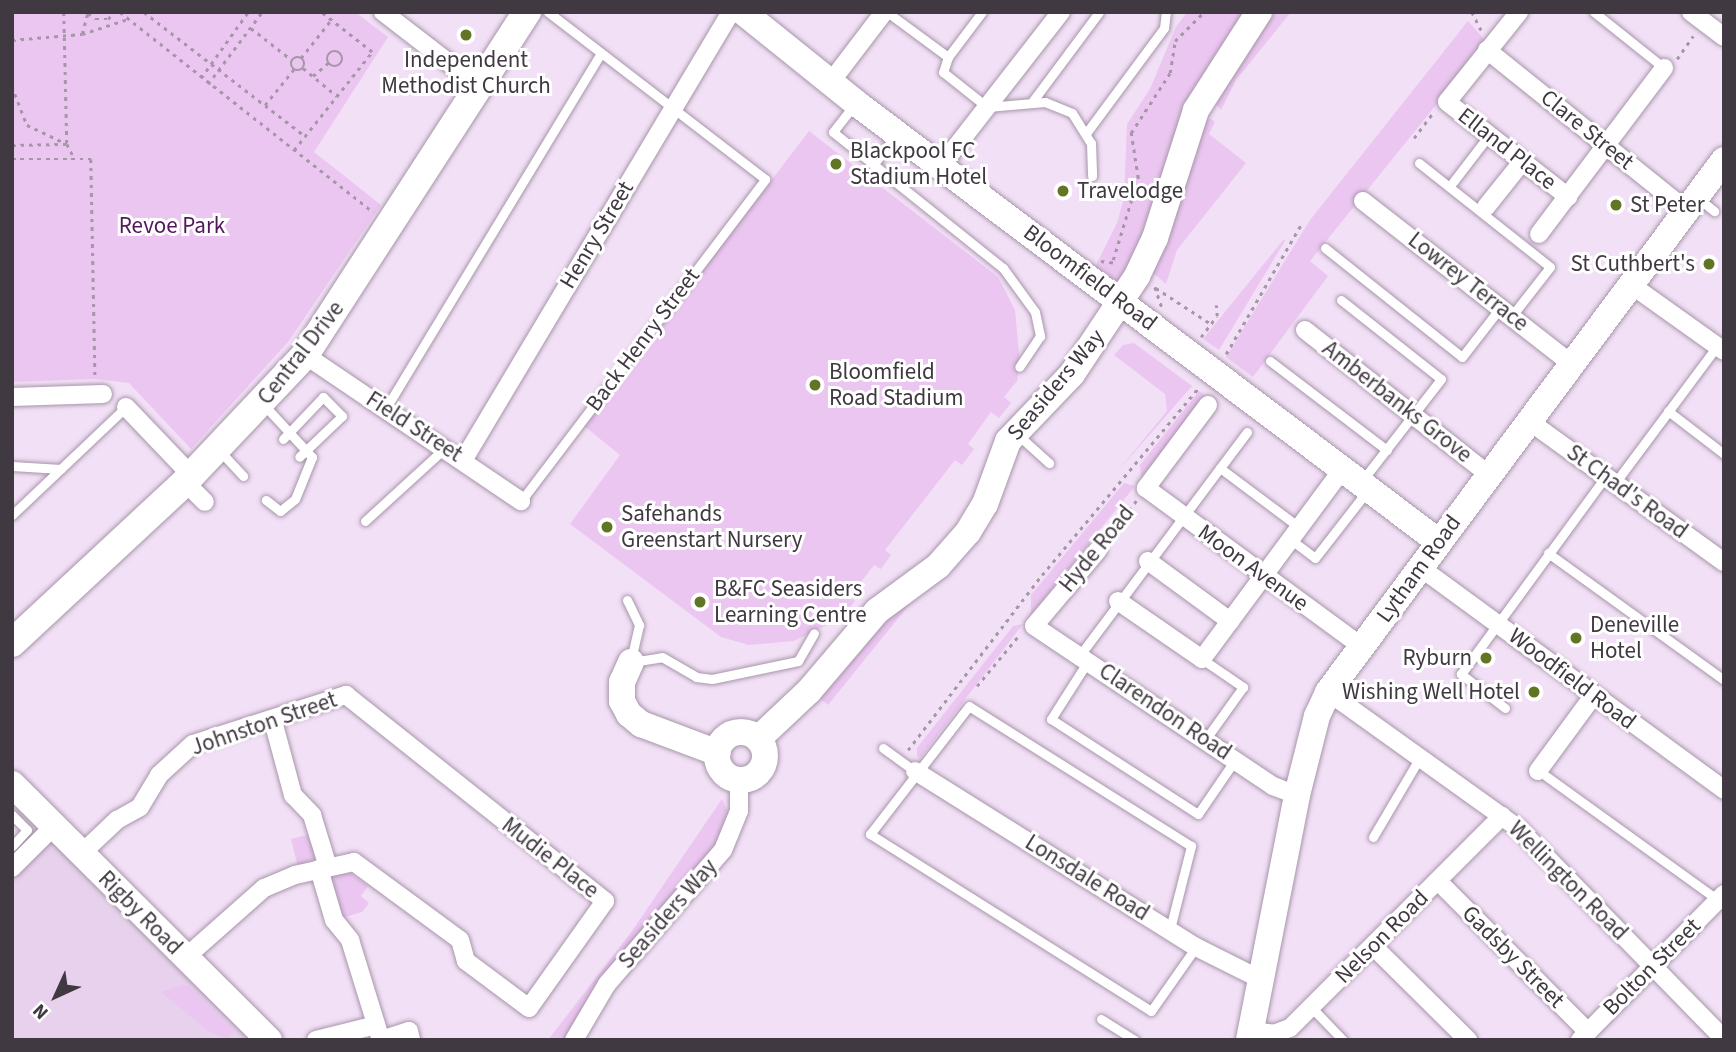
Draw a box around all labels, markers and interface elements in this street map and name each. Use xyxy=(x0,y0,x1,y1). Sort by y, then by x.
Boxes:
marker: Independent Methodist Church xyxy=(458,27,474,43)
place label: Independent Methodist Church xyxy=(381,46,551,100)
street label: Clare Street xyxy=(1535,84,1639,176)
street label: Elland Place xyxy=(1452,102,1562,196)
place label: Blackpool FC Stadium Hotel xyxy=(850,137,987,191)
marker: Blackpool FC Stadium Hotel xyxy=(828,156,844,172)
street label: Henry Street xyxy=(554,176,640,294)
place label: Travelodge xyxy=(1077,177,1183,205)
marker: Travelodge xyxy=(1055,183,1071,199)
place label: St Peter xyxy=(1630,191,1705,219)
marker: St Peter xyxy=(1608,197,1624,213)
park label: Revoe Park xyxy=(119,212,225,240)
street label: Bloomfield Road xyxy=(1018,219,1162,337)
street label: Lowrey Terrace xyxy=(1402,226,1534,338)
place label: St Cuthbert's xyxy=(1570,250,1695,278)
marker: St Cuthbert's xyxy=(1701,256,1717,272)
street label: Back Henry Street xyxy=(580,263,706,417)
street label: Central Drive xyxy=(252,296,350,410)
street label: Seasiders Way xyxy=(1002,324,1110,446)
street label: Amberbanks Grove xyxy=(1317,335,1477,469)
place label: Bloomfield Road Stadium xyxy=(829,358,964,412)
marker: Bloomfield Road Stadium xyxy=(807,377,823,393)
street label: Field Street xyxy=(361,386,467,468)
street label: St Chad's Road xyxy=(1561,439,1693,545)
place label: Safehands Greenstart Nursery xyxy=(621,500,802,554)
street label: Hyde Road xyxy=(1054,500,1140,598)
street label: Lytham Road xyxy=(1371,510,1467,628)
marker: Safehands Greenstart Nursery xyxy=(599,519,615,535)
street label: Moon Avenue xyxy=(1192,519,1314,617)
place label: B&FC Seasiders Learning Centre xyxy=(714,575,867,629)
marker: B&FC Seasiders Learning Centre xyxy=(692,594,708,610)
place label: Deneville Hotel xyxy=(1590,611,1679,665)
street label: Woodfield Road xyxy=(1503,622,1641,736)
marker: Deneville Hotel xyxy=(1568,630,1584,646)
place label: Ryburn xyxy=(1402,644,1472,672)
marker: Ryburn xyxy=(1478,650,1494,666)
street label: Clarendon Road xyxy=(1093,657,1237,767)
place label: Wishing Well Hotel xyxy=(1342,678,1520,706)
marker: Wishing Well Hotel xyxy=(1526,684,1542,700)
street label: Johnston Street xyxy=(187,686,341,762)
street label: Mudie Place xyxy=(496,812,604,904)
street label: Wellington Road xyxy=(1503,816,1633,946)
street label: Lonsdale Road xyxy=(1020,829,1154,927)
street label: Seasiders Way xyxy=(613,853,723,975)
street label: Rigby Road xyxy=(92,865,188,961)
street label: Nelson Road xyxy=(1330,885,1434,989)
street label: Gadsby Street xyxy=(1456,900,1570,1014)
street label: Bolton Street xyxy=(1597,912,1707,1022)
north arrow xyxy=(21,961,91,1031)
text: N xyxy=(27,997,55,1025)

